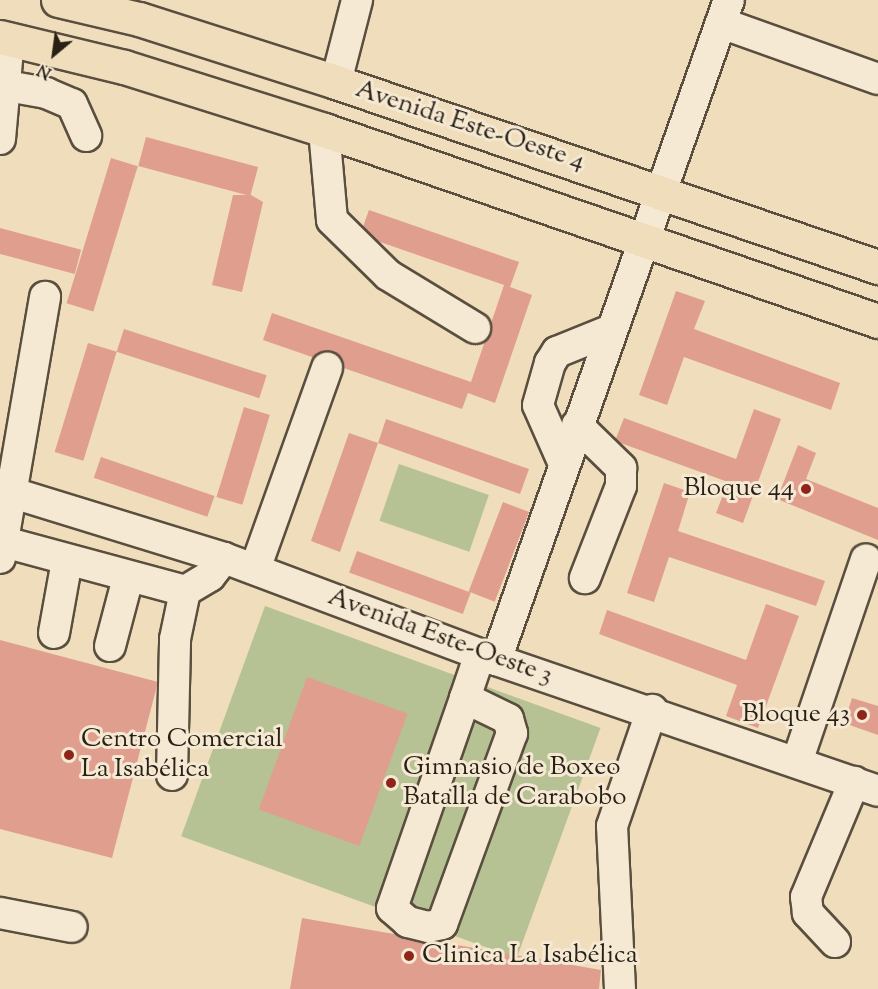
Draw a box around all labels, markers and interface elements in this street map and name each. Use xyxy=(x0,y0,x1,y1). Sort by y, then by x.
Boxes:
north arrow xyxy=(24,24,84,84)
text: N xyxy=(34,57,56,83)
street label: Avenida Este-Oeste 4 xyxy=(351,74,589,178)
place label: Bloque 44 xyxy=(683,473,794,505)
marker: Bloque 44 xyxy=(799,482,813,496)
street label: Avenida Este-Oeste 3 xyxy=(323,582,557,692)
place label: Bloque 43 xyxy=(742,699,850,731)
marker: Bloque 43 xyxy=(855,708,869,722)
place label: Centro Comercial La Isabélica xyxy=(81,724,283,786)
marker: Centro Comercial La Isabélica xyxy=(62,748,76,762)
place label: Gimnasio de Boxeo Batalla de Carabobo xyxy=(403,752,626,814)
marker: Gimnasio de Boxeo Batalla de Carabobo xyxy=(384,776,398,790)
place label: Clinica La Isabélica xyxy=(422,940,638,972)
marker: Clinica La Isabélica xyxy=(400,947,418,965)

